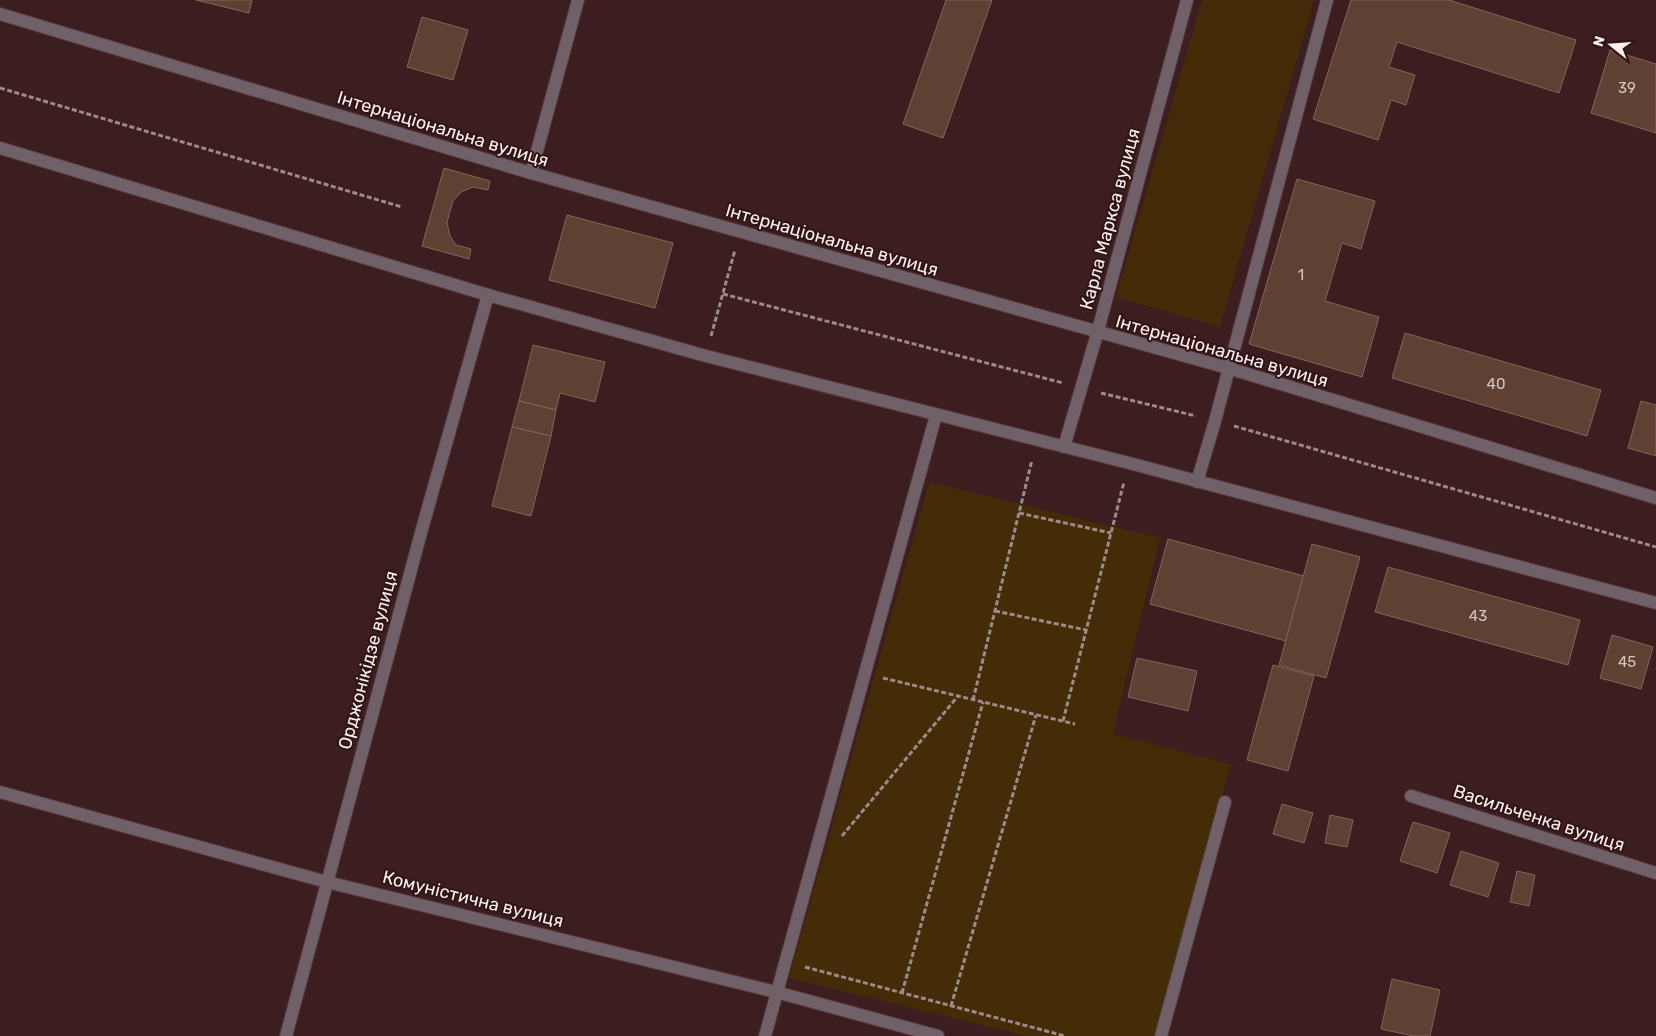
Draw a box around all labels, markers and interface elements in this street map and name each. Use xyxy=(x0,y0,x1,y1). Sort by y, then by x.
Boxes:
north arrow xyxy=(1586,20,1636,70)
text: N xyxy=(1589,34,1609,49)
house number: 39 xyxy=(1618,79,1636,97)
street label: Інтернаціональна вулиця xyxy=(335,86,551,172)
street label: Карла Маркса вулиця xyxy=(1075,126,1145,312)
street label: Інтернаціональна вулиця xyxy=(723,199,941,281)
house number: 1 xyxy=(1298,266,1304,284)
street label: Інтернаціональна вулиця xyxy=(1113,310,1331,392)
house number: 40 xyxy=(1487,375,1505,393)
street label: Орджонікідзе вулиця xyxy=(334,568,402,752)
house number: 43 xyxy=(1469,607,1487,625)
house number: 45 xyxy=(1618,653,1636,671)
street label: Васильченка вулиця xyxy=(1450,780,1628,856)
street label: Комуністична вулиця xyxy=(380,866,566,932)

